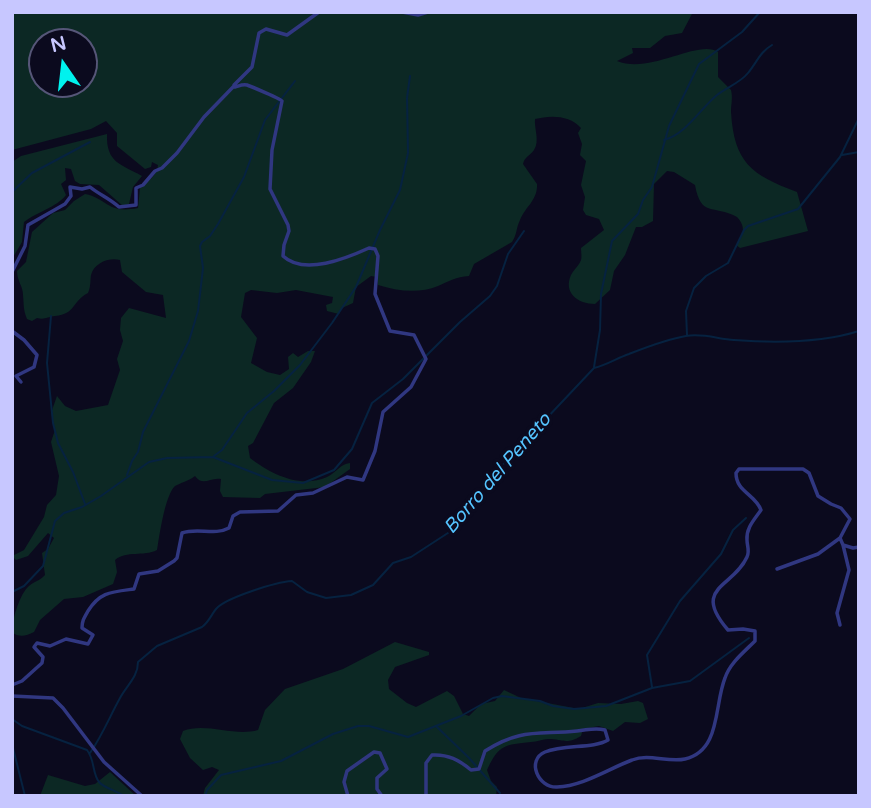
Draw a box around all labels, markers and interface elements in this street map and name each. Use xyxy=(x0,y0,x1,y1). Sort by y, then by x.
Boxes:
north arrow xyxy=(28,28,98,98)
text: N xyxy=(48,32,68,57)
water label: Borro del Peneto xyxy=(440,409,556,539)

